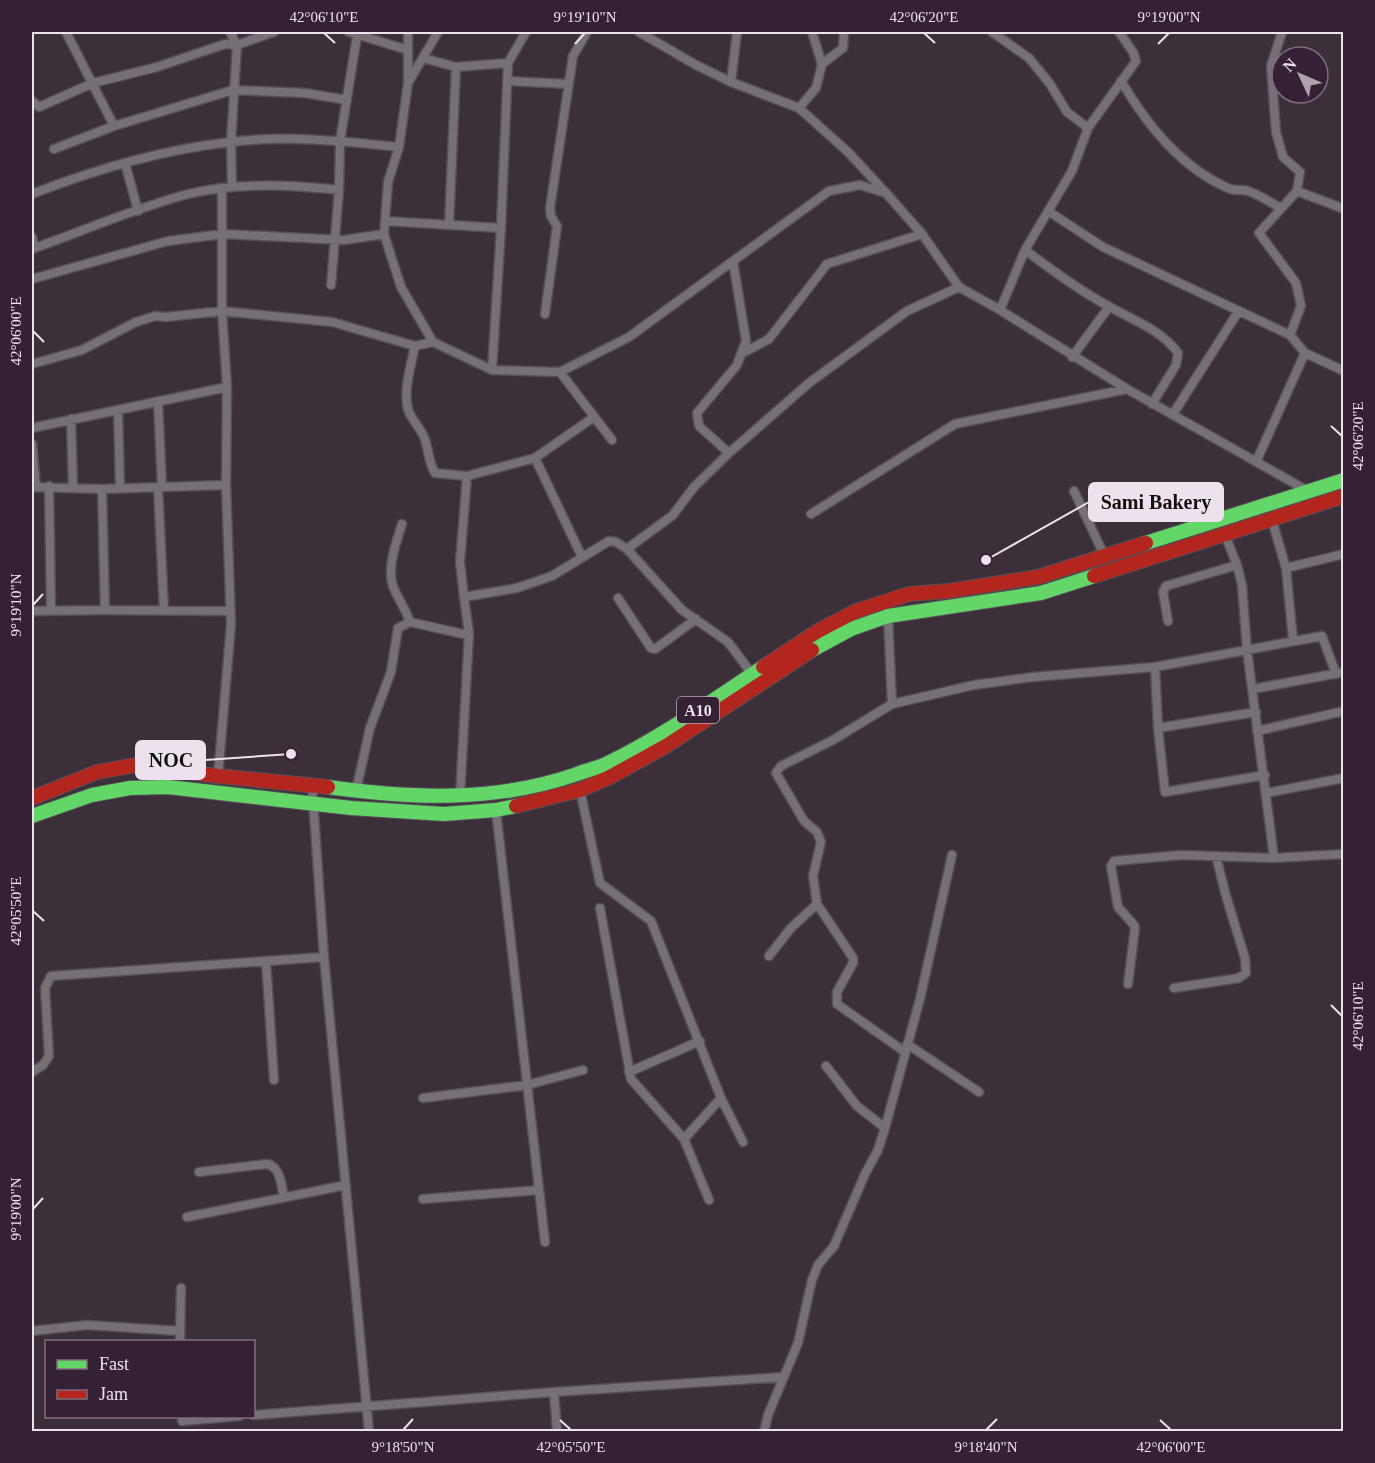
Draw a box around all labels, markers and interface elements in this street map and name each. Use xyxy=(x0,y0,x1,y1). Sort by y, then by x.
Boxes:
text: 42°06'10"E xyxy=(290,9,359,25)
text: 9°19'10"N xyxy=(553,9,617,25)
text: 42°06'20"E xyxy=(890,9,959,25)
text: 9°19'00"N xyxy=(1137,9,1201,25)
north arrow xyxy=(1270,45,1330,105)
text: N xyxy=(1279,55,1300,75)
text: 42°06'00"E xyxy=(8,297,24,366)
text: 42°06'20"E xyxy=(1350,402,1366,471)
callout: Sami Bakery xyxy=(1089,483,1223,521)
text: Sami Bakery xyxy=(1101,491,1211,514)
text: 9°19'10"N xyxy=(8,573,24,637)
road number: A10 xyxy=(677,697,719,723)
callout: NOC xyxy=(136,741,205,779)
text: NOC xyxy=(149,749,193,771)
text: 42°05'50"E xyxy=(8,877,24,946)
text: 42°06'10"E xyxy=(1350,982,1366,1051)
text: 9°19'00"N xyxy=(8,1177,24,1241)
legend xyxy=(45,1340,255,1418)
text: Fast xyxy=(99,1354,129,1374)
text: Jam xyxy=(99,1384,128,1404)
text: 9°18'50"N xyxy=(371,1439,435,1455)
text: 42°05'50"E xyxy=(537,1439,606,1455)
text: 9°18'40"N xyxy=(954,1439,1018,1455)
text: 42°06'00"E xyxy=(1137,1439,1206,1455)

